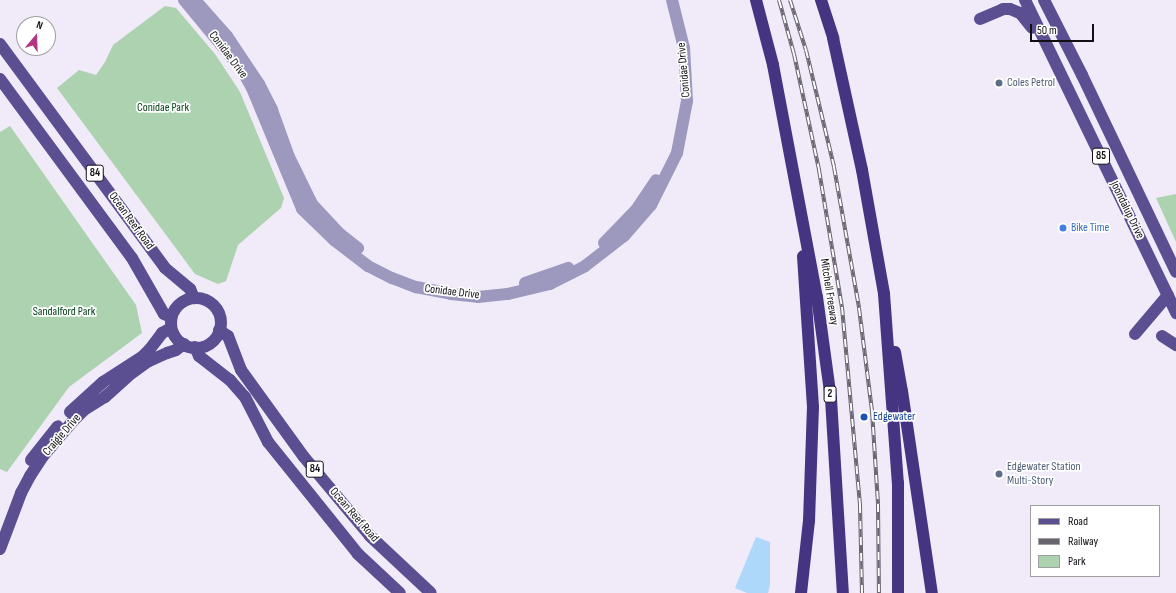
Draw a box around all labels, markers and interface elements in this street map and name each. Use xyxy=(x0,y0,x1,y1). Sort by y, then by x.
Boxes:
north arrow xyxy=(16,16,56,56)
scale bar xyxy=(1032,16,1096,42)
text: N xyxy=(35,18,45,32)
text: 50 m xyxy=(1037,23,1057,38)
street label: Conidae Drive xyxy=(206,29,250,81)
street label: Conidae Drive xyxy=(674,42,694,98)
place label: Coles Petrol xyxy=(1007,76,1055,90)
marker: Coles Petrol xyxy=(994,78,1004,88)
park label: Conidae Park xyxy=(137,101,189,115)
road number: 85 xyxy=(1091,147,1111,165)
road number: 84 xyxy=(85,164,105,182)
street label: Joondalup Drive xyxy=(1107,179,1147,241)
street label: Ocean Reef Road xyxy=(105,189,157,253)
place label: Bike Time xyxy=(1071,221,1109,235)
marker: Bike Time xyxy=(1058,223,1068,233)
street label: Mitchell Freeway xyxy=(817,258,841,326)
street label: Conidae Drive xyxy=(424,281,480,303)
park label: Sandalford Park xyxy=(33,305,95,319)
road number: 2 xyxy=(823,385,837,403)
place label: Edgewater xyxy=(873,410,915,424)
street label: Craigie Drive xyxy=(40,411,84,459)
marker: Edgewater xyxy=(858,411,870,423)
road number: 84 xyxy=(305,460,325,478)
place label: Edgewater Station Multi-Story xyxy=(1007,460,1081,488)
marker: Edgewater Station Multi-Story xyxy=(994,469,1004,479)
street label: Ocean Reef Road xyxy=(326,485,382,545)
legend xyxy=(1030,505,1160,577)
text: Road xyxy=(1068,514,1088,529)
text: Railway xyxy=(1068,534,1098,549)
text: Park xyxy=(1068,554,1086,569)

